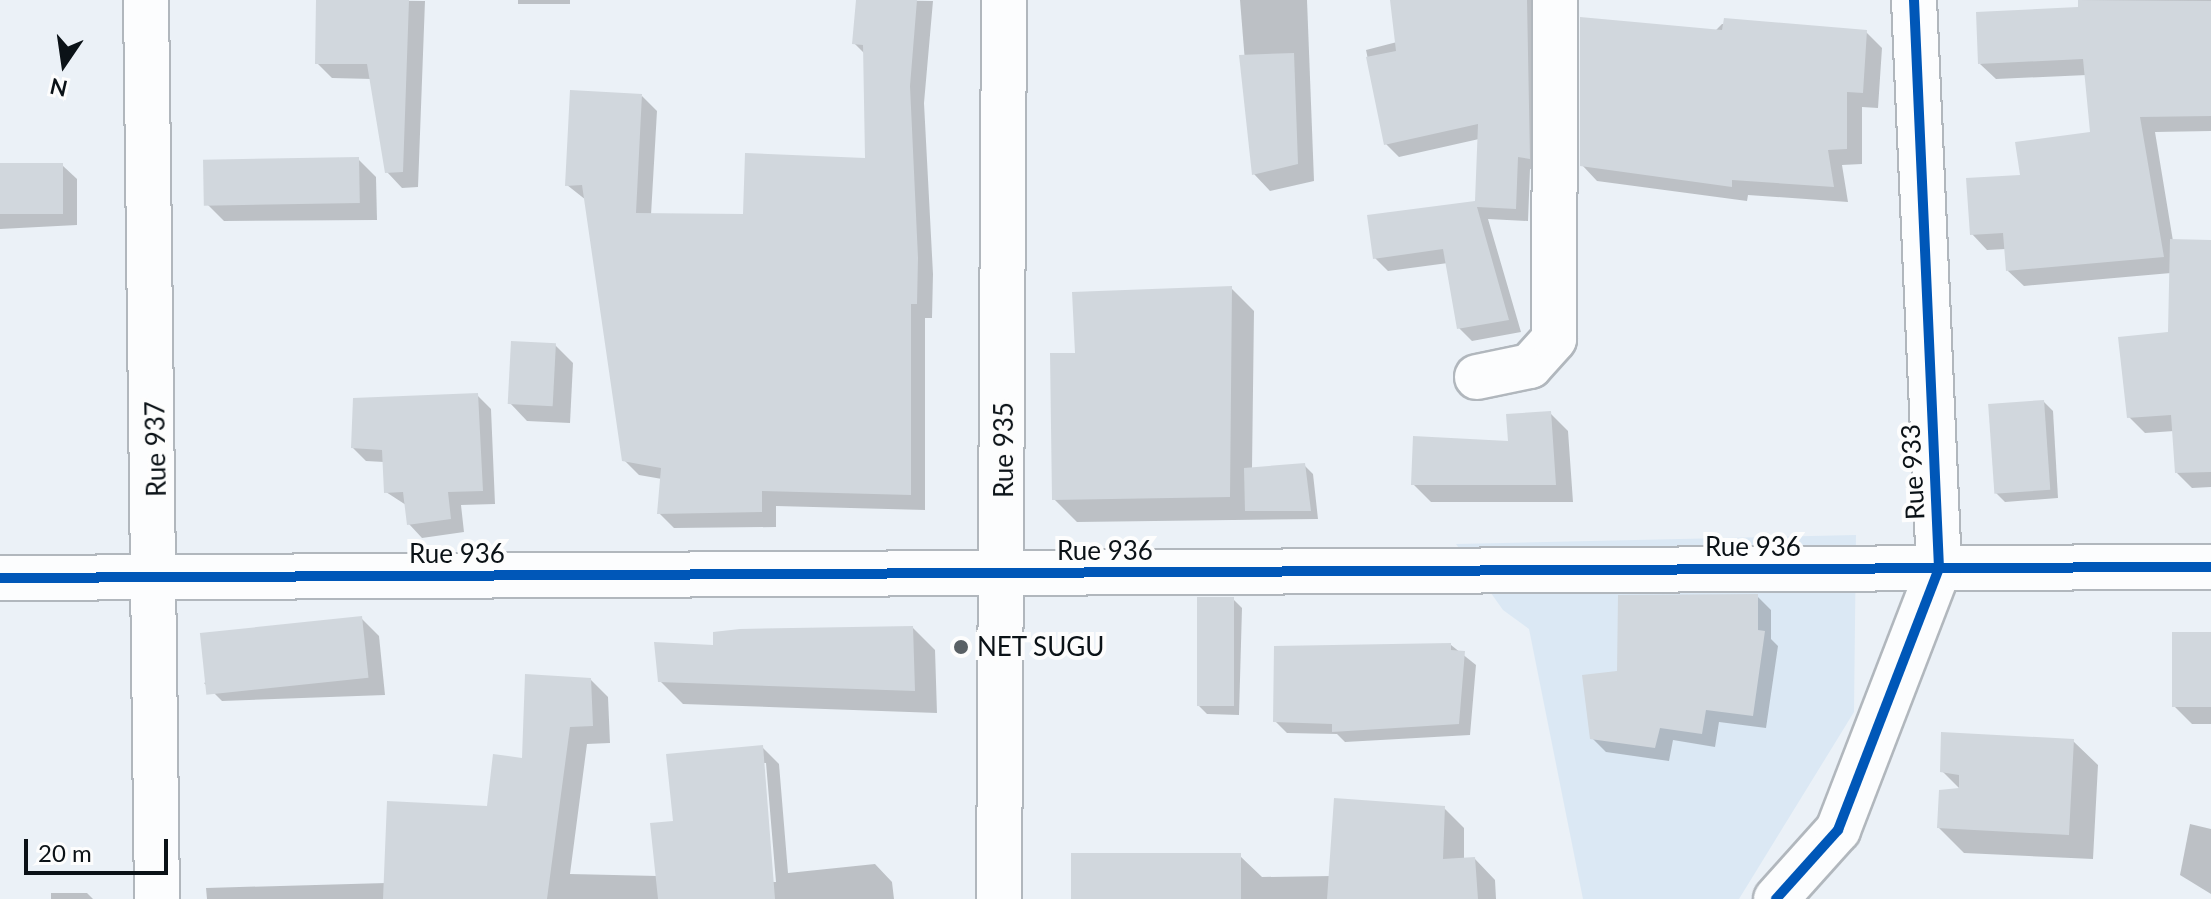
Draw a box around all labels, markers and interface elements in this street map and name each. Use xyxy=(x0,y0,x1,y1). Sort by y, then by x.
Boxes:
north arrow xyxy=(24,24,104,104)
text: N xyxy=(47,73,70,103)
street label: Rue 937 xyxy=(140,401,172,497)
street label: Rue 935 xyxy=(988,402,1020,498)
street label: Rue 933 xyxy=(1895,423,1931,521)
street label: Rue 936 xyxy=(1705,531,1801,563)
street label: Rue 936 xyxy=(1057,535,1153,567)
street label: Rue 936 xyxy=(409,538,505,570)
place label: NET SUGU xyxy=(977,631,1105,663)
marker: NET SUGU xyxy=(952,638,970,656)
scale bar xyxy=(28,823,172,873)
text: 20 m xyxy=(38,838,92,867)

